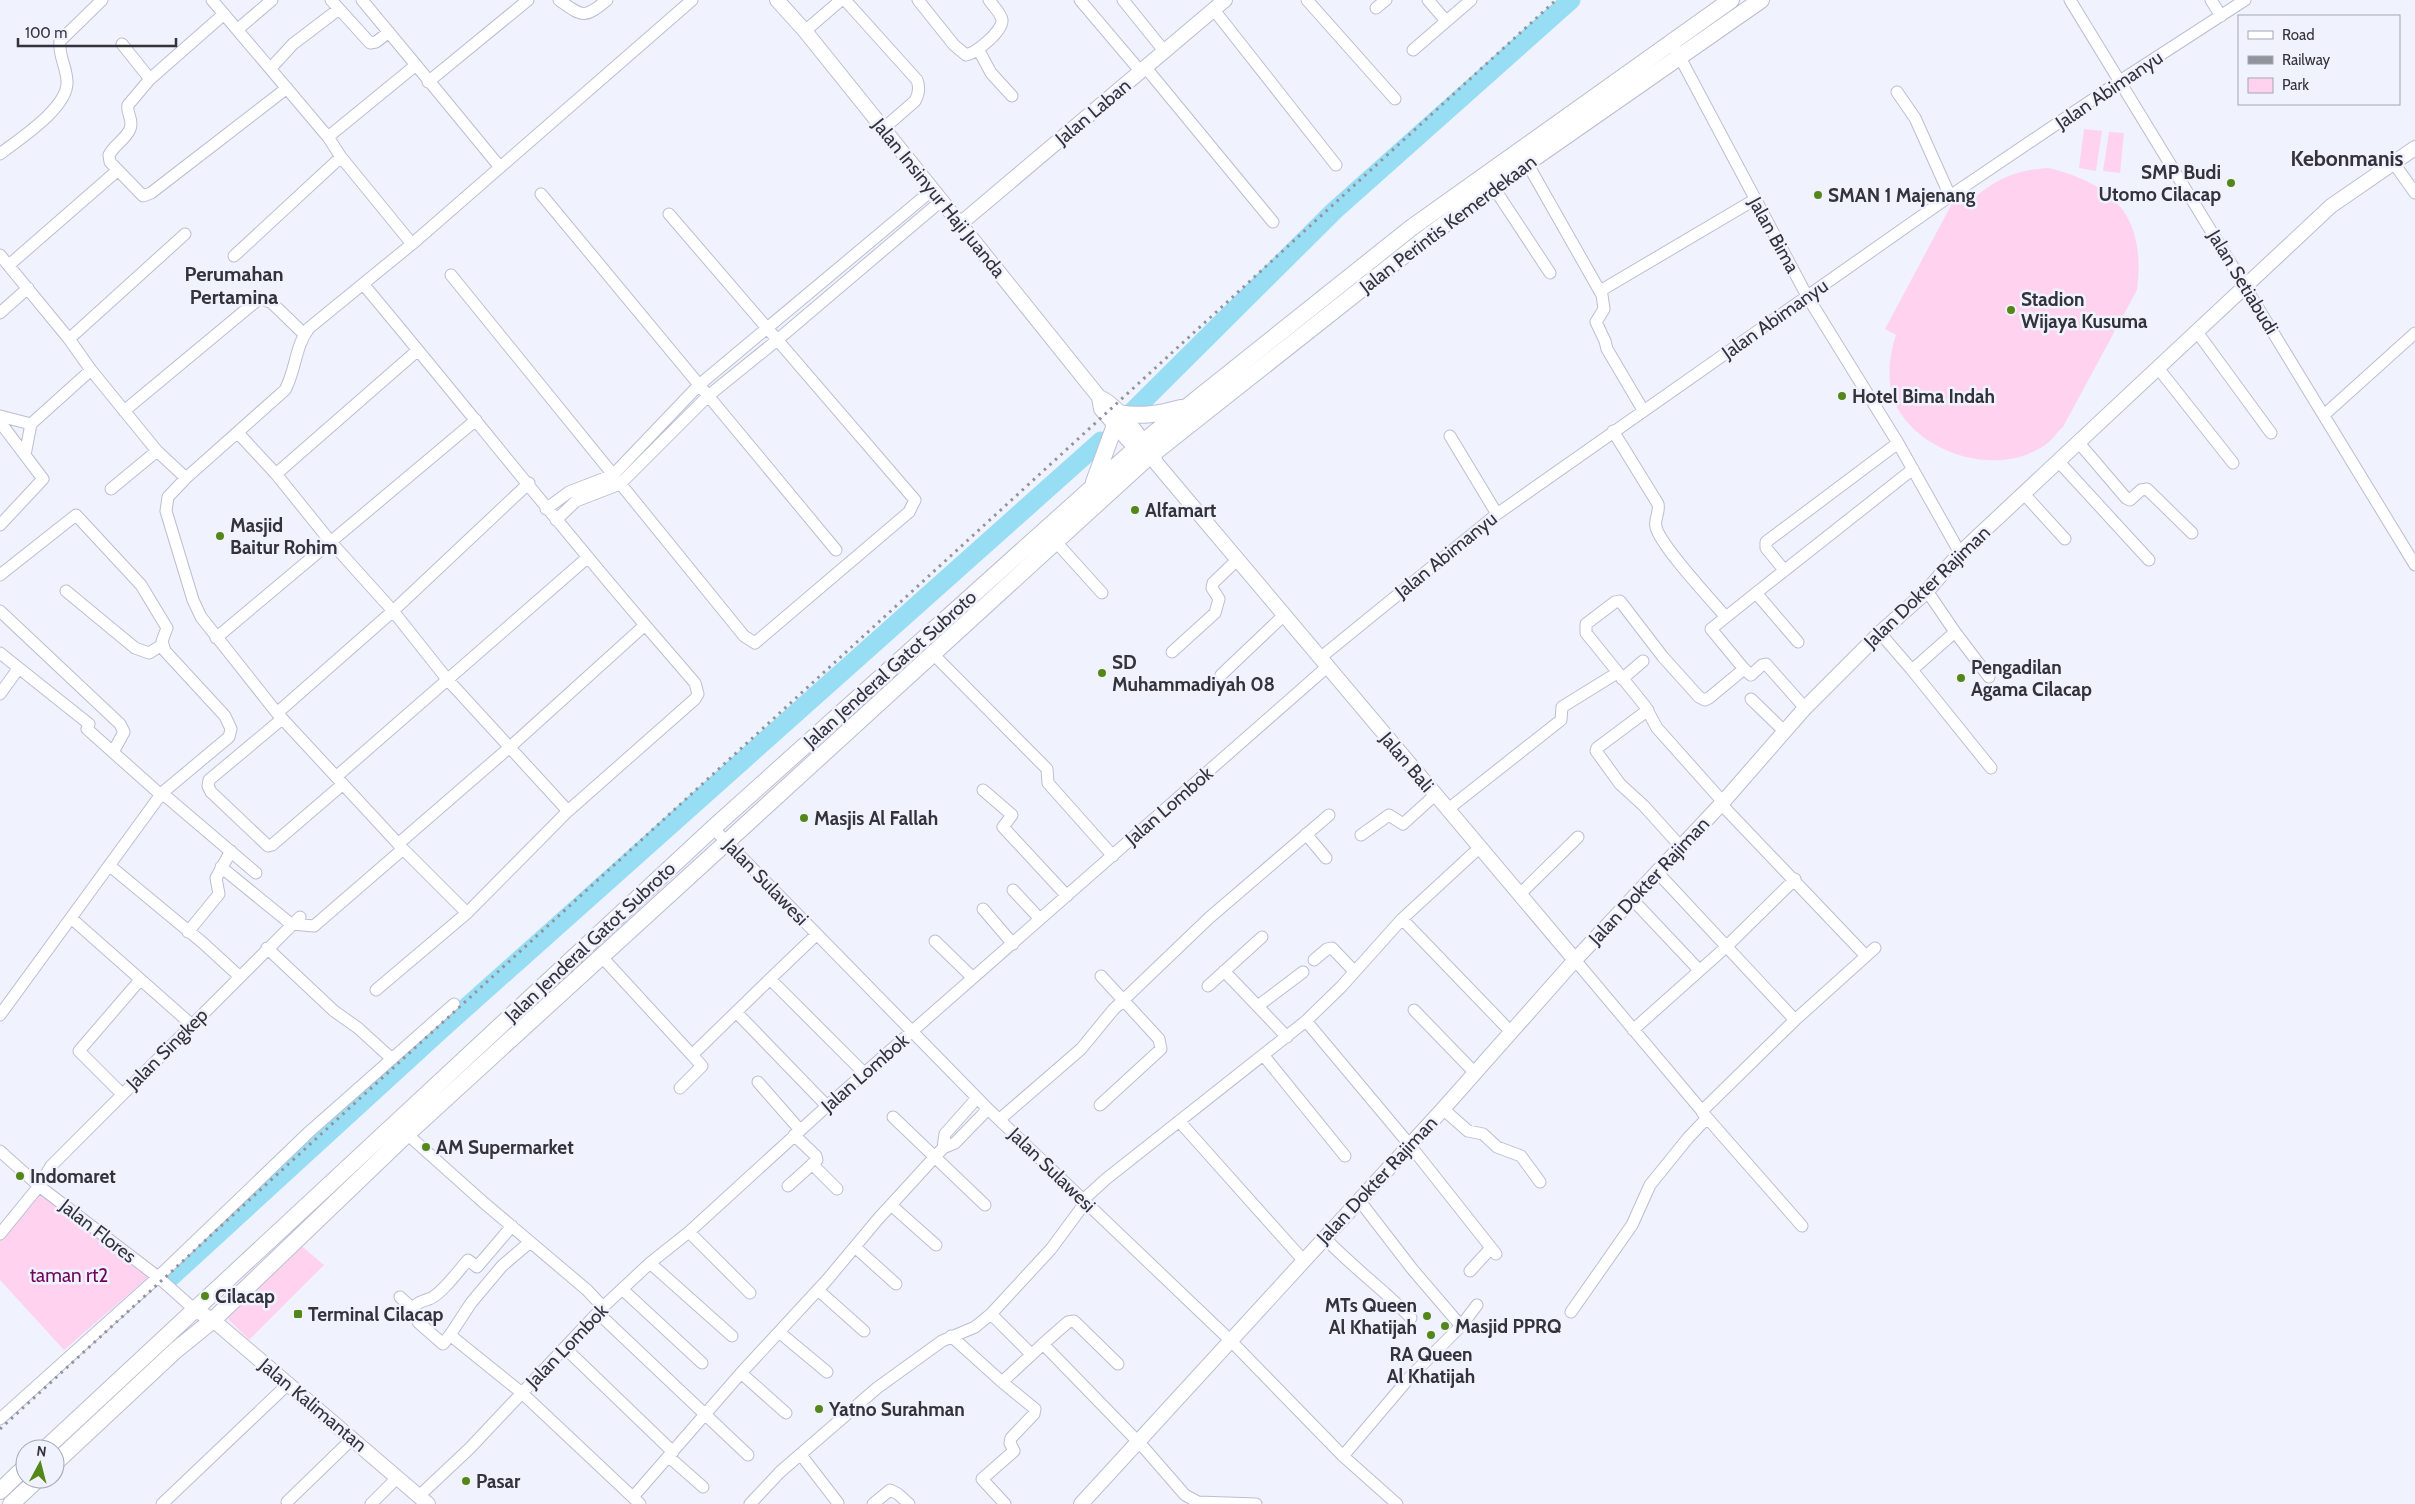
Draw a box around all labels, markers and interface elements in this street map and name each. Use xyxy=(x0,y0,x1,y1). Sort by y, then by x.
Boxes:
scale bar xyxy=(18,15,175,47)
legend xyxy=(2238,15,2400,105)
text: 100 m xyxy=(25,24,67,42)
text: Road xyxy=(2282,26,2315,44)
street label: Jalan Abimanyu xyxy=(2050,46,2167,135)
text: Railway xyxy=(2282,51,2331,69)
street label: Jalan Laban xyxy=(1050,74,1135,151)
text: Park xyxy=(2282,76,2309,94)
street label: Jalan Insinyur Haji Juanda xyxy=(867,113,1010,282)
district label: Kebonmanis xyxy=(2290,146,2404,171)
street label: Jalan Perintis Kemerdekaan xyxy=(1354,150,1541,299)
place label: SMP Budi Utomo Cilacap xyxy=(2099,161,2221,206)
marker: SMP Budi Utomo Cilacap xyxy=(2225,177,2237,189)
place label: SMAN 1 Majenang xyxy=(1828,184,1976,207)
marker: SMAN 1 Majenang xyxy=(1812,189,1824,201)
street label: Jalan Bima xyxy=(1743,192,1804,277)
street label: Jalan Setiabudi xyxy=(2202,225,2283,338)
district label: Perumahan Pertamina xyxy=(185,262,283,309)
street label: Jalan Abimanyu xyxy=(1717,274,1832,365)
place label: Stadion Wijaya Kusuma xyxy=(2021,288,2148,333)
marker: Stadion Wijaya Kusuma xyxy=(2005,304,2017,316)
place label: Hotel Bima Indah xyxy=(1852,385,1995,408)
marker: Hotel Bima Indah xyxy=(1836,390,1848,402)
place label: Alfamart xyxy=(1145,499,1217,522)
marker: Alfamart xyxy=(1129,504,1141,516)
street label: Jalan Abimanyu xyxy=(1390,507,1502,604)
place label: Masjid Baitur Rohim xyxy=(230,514,337,559)
street label: Jalan Dokter Rajiman xyxy=(1859,521,1995,654)
marker: Masjid Baitur Rohim xyxy=(214,530,226,542)
street label: Jalan Jenderal Gatot Subroto xyxy=(798,585,981,753)
place label: SD Muhammadiyah 08 xyxy=(1112,651,1275,696)
place label: Pengadilan Agama Cilacap xyxy=(1971,656,2092,701)
marker: SD Muhammadiyah 08 xyxy=(1096,667,1108,679)
marker: Pengadilan Agama Cilacap xyxy=(1955,672,1967,684)
street label: Jalan Bali xyxy=(1375,727,1439,797)
street label: Jalan Lombok xyxy=(1120,762,1218,851)
place label: Masjis Al Fallah xyxy=(814,807,938,830)
marker: Masjis Al Fallah xyxy=(798,812,810,824)
street label: Jalan Dokter Rajiman xyxy=(1583,812,1714,950)
street label: Jalan Sulawesi xyxy=(718,833,813,930)
street label: Jalan Jenderal Gatot Subroto xyxy=(499,857,680,1028)
street label: Jalan Singkep xyxy=(121,1003,213,1095)
street label: Jalan Lombok xyxy=(816,1029,914,1118)
street label: Jalan Dokter Rajiman xyxy=(1311,1111,1442,1249)
street label: Jalan Sulawesi xyxy=(1003,1122,1100,1217)
place label: AM Supermarket xyxy=(436,1136,574,1159)
marker: AM Supermarket xyxy=(420,1141,432,1153)
place label: Indomaret xyxy=(30,1165,116,1188)
marker: Indomaret xyxy=(14,1170,26,1182)
street label: Jalan Flores xyxy=(55,1193,141,1268)
park label: taman rt2 xyxy=(30,1264,108,1287)
place label: Cilacap xyxy=(215,1285,275,1308)
marker: Cilacap xyxy=(199,1290,211,1302)
place label: MTs Queen Al Khatijah xyxy=(1325,1294,1417,1339)
street label: Jalan Lombok xyxy=(520,1299,613,1394)
place label: Terminal Cilacap xyxy=(308,1303,444,1326)
marker: Terminal Cilacap xyxy=(292,1308,304,1320)
marker: MTs Queen Al Khatijah xyxy=(1421,1310,1433,1322)
place label: Masjid PPRQ xyxy=(1455,1315,1561,1338)
marker: Masjid PPRQ xyxy=(1439,1320,1451,1332)
marker: RA Queen Al Khatijah xyxy=(1425,1329,1437,1341)
place label: RA Queen Al Khatijah xyxy=(1387,1343,1475,1388)
street label: Jalan Kalimantan xyxy=(254,1353,371,1457)
place label: Yatno Surahman xyxy=(828,1398,965,1421)
marker: Yatno Surahman xyxy=(813,1403,825,1415)
north arrow xyxy=(15,1439,65,1489)
text: N xyxy=(36,1442,48,1461)
place label: Pasar xyxy=(476,1470,521,1493)
marker: Pasar xyxy=(460,1475,472,1487)

